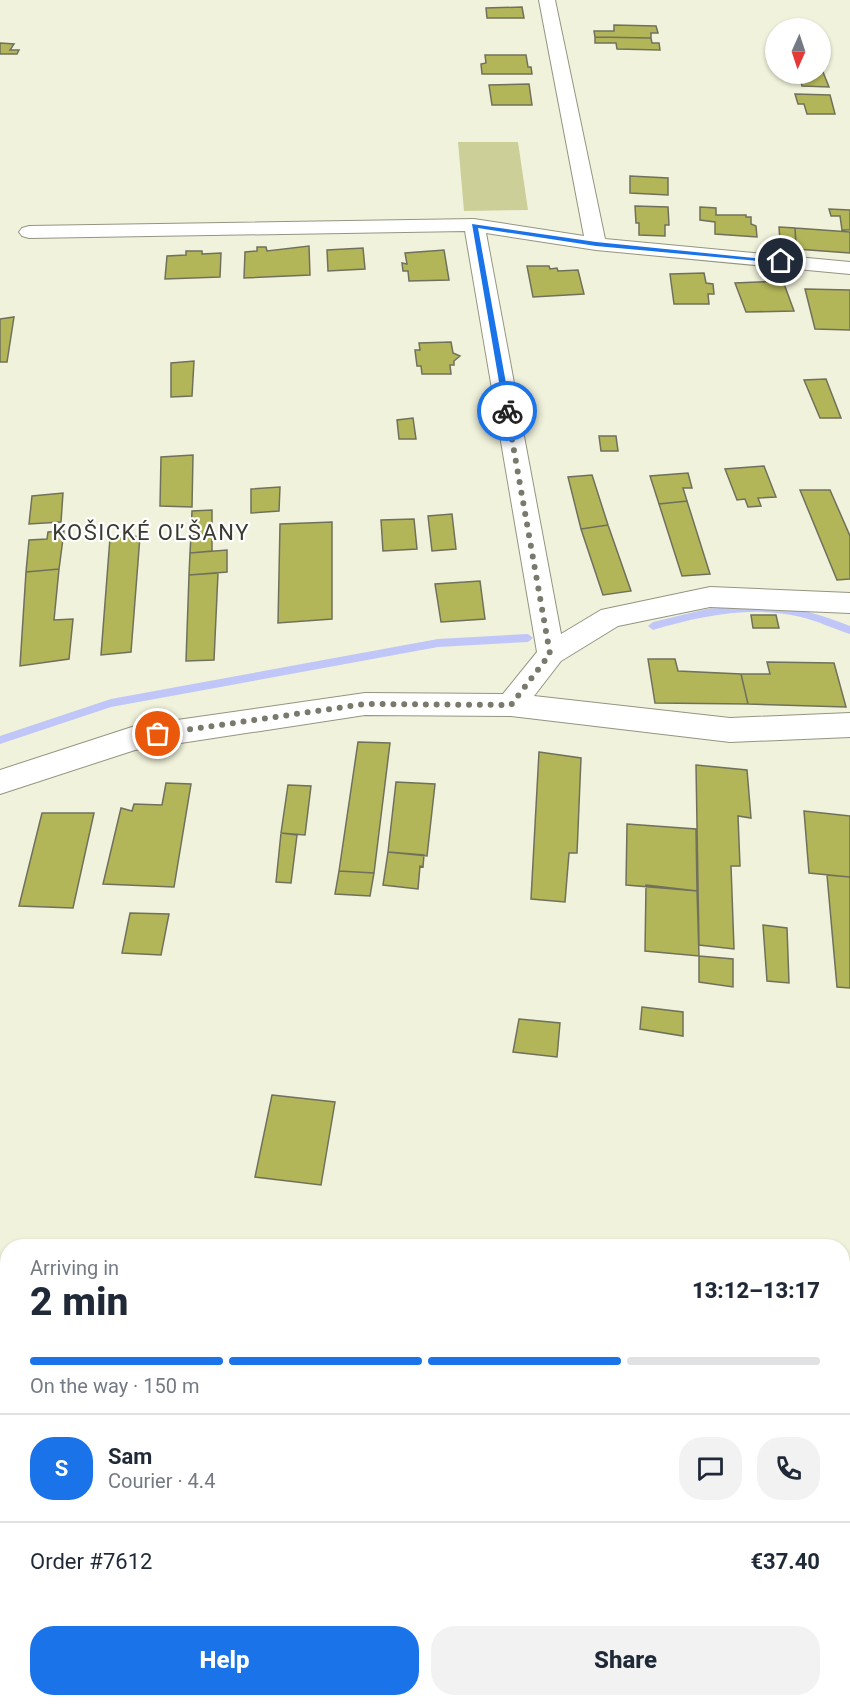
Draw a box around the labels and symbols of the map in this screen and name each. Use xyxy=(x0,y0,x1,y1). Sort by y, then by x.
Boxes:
north arrow xyxy=(765,18,831,84)
pin xyxy=(755,235,806,286)
courier xyxy=(477,381,537,441)
district label: KOŠICKÉ OĽŠANY xyxy=(52,519,250,545)
pin xyxy=(132,708,183,759)

